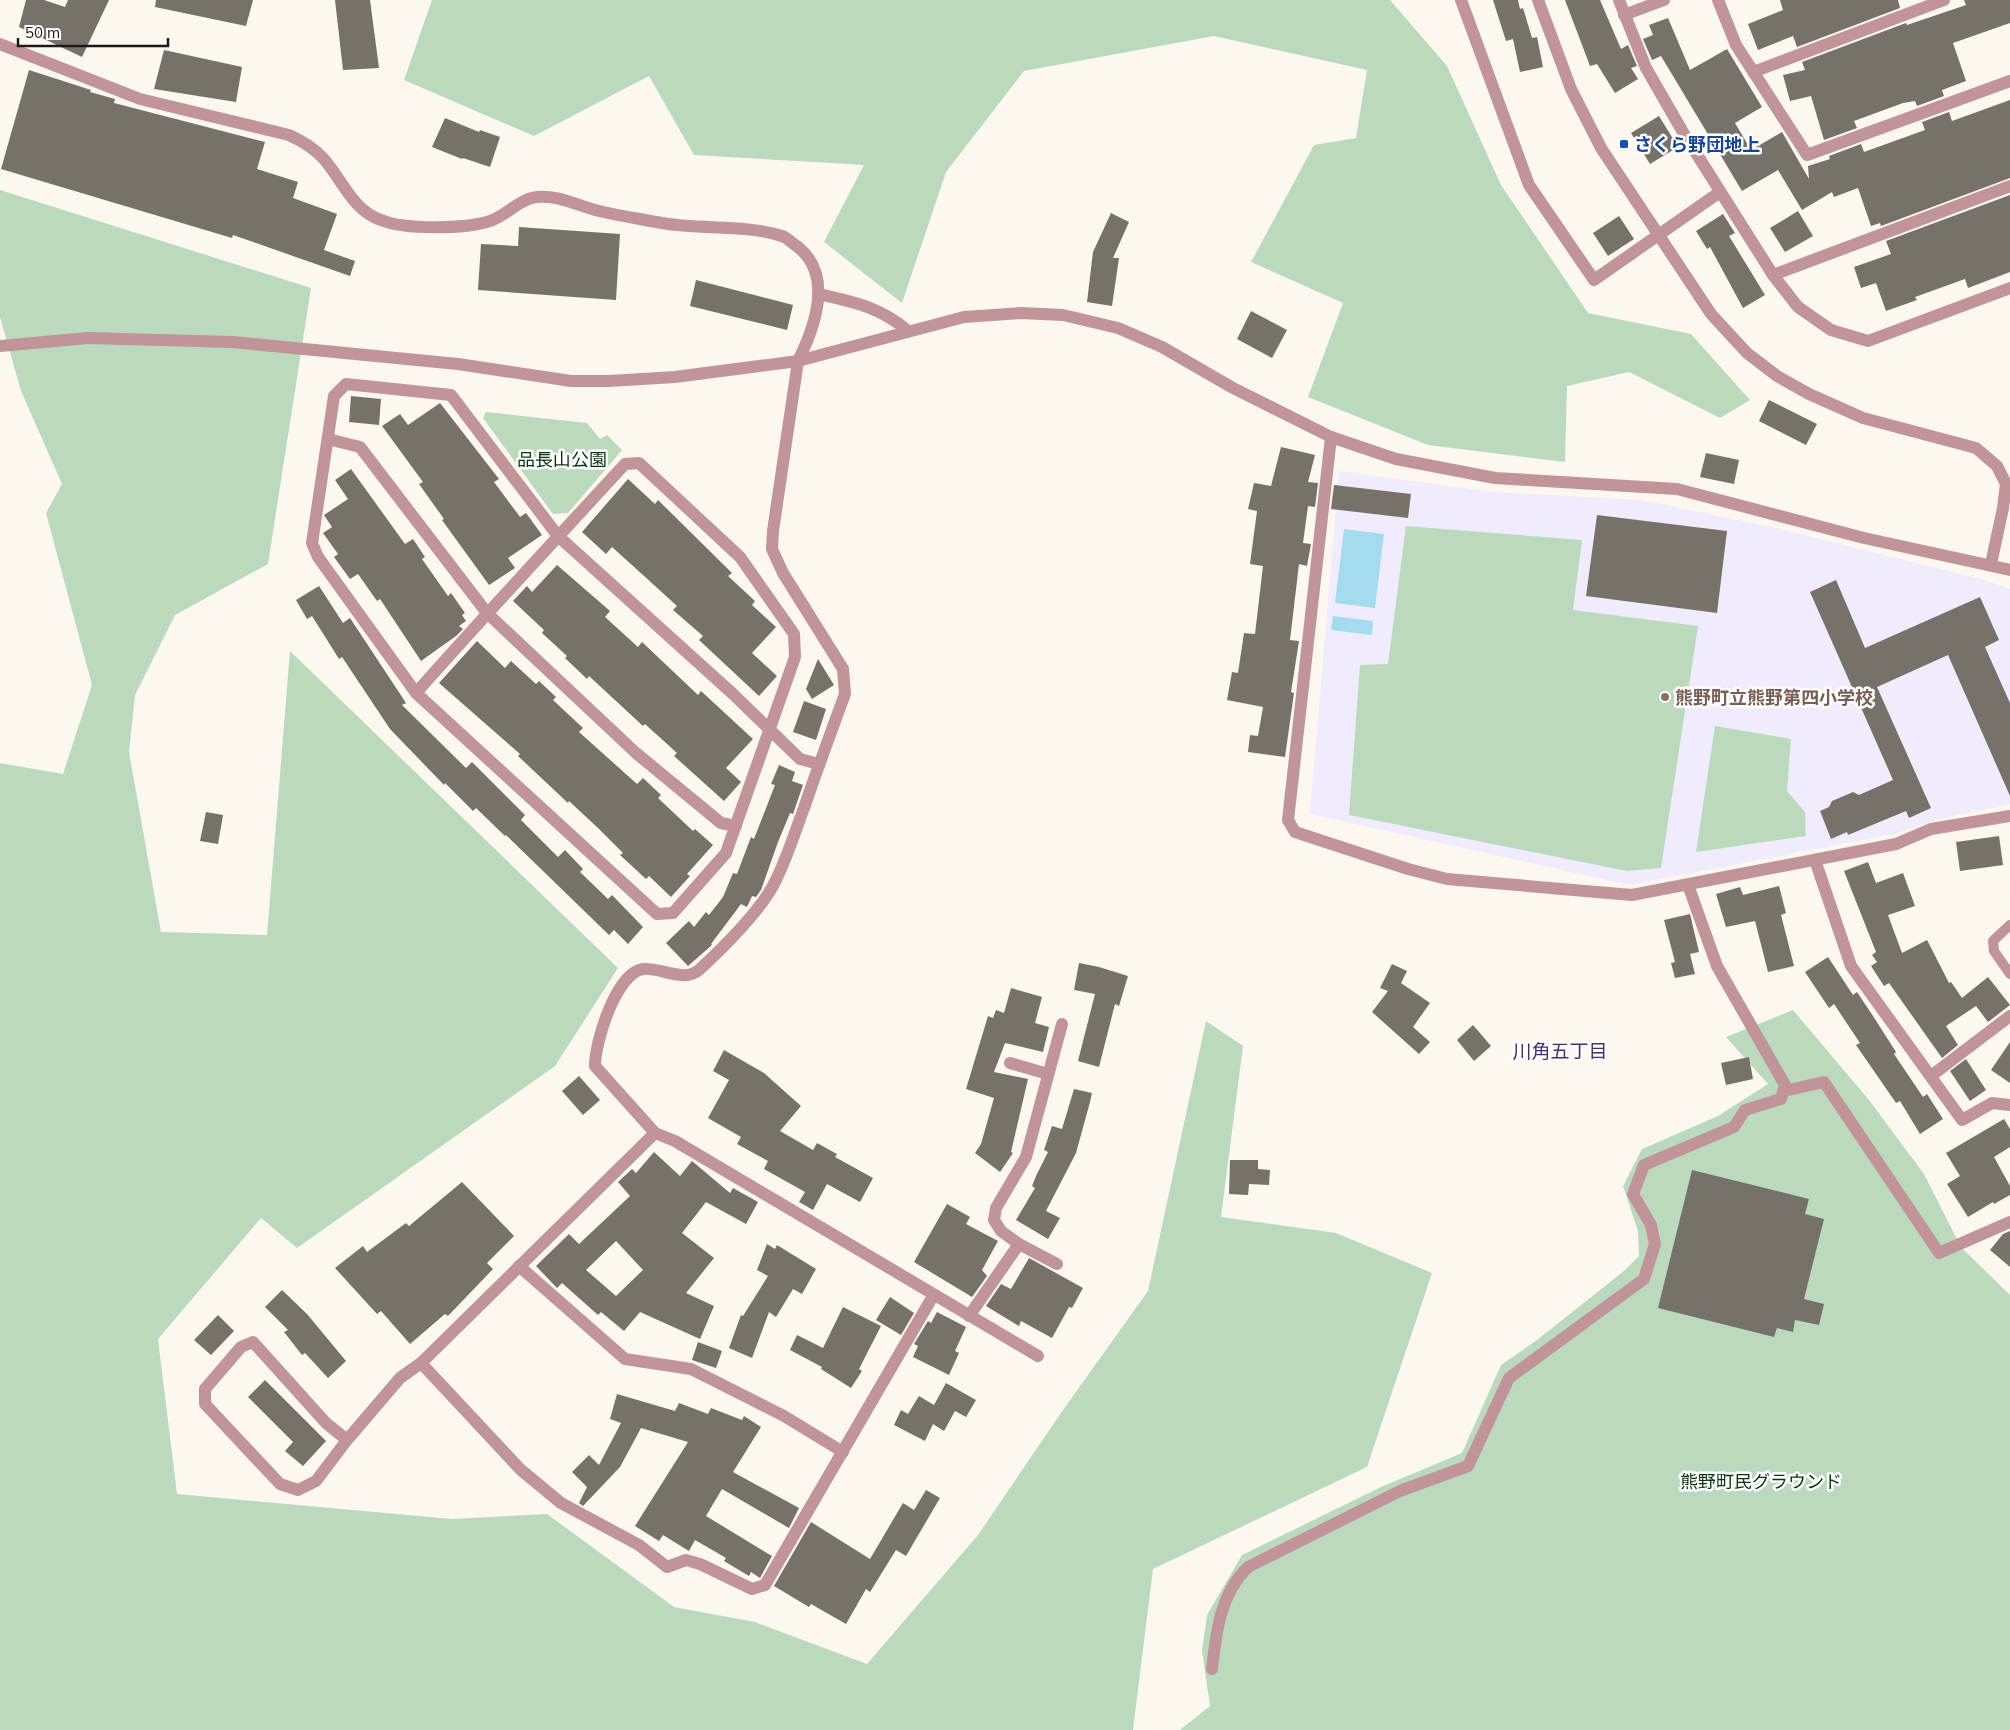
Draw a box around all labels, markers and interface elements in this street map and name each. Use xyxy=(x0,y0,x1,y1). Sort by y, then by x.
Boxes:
scale bar xyxy=(18,15,168,47)
text: 50 m xyxy=(25,23,60,42)
place label: さくら野団地上 xyxy=(1634,133,1760,156)
marker: さくら野団地上 xyxy=(1618,138,1630,150)
park label: 品長山公園 xyxy=(517,448,607,471)
place label: 熊野町立熊野第四小学校 xyxy=(1675,686,1873,709)
marker: 熊野町立熊野第四小学校 xyxy=(1659,691,1671,703)
district label: 川角五丁目 xyxy=(1512,1039,1608,1063)
park label: 熊野町民グラウンド xyxy=(1680,1470,1842,1493)

